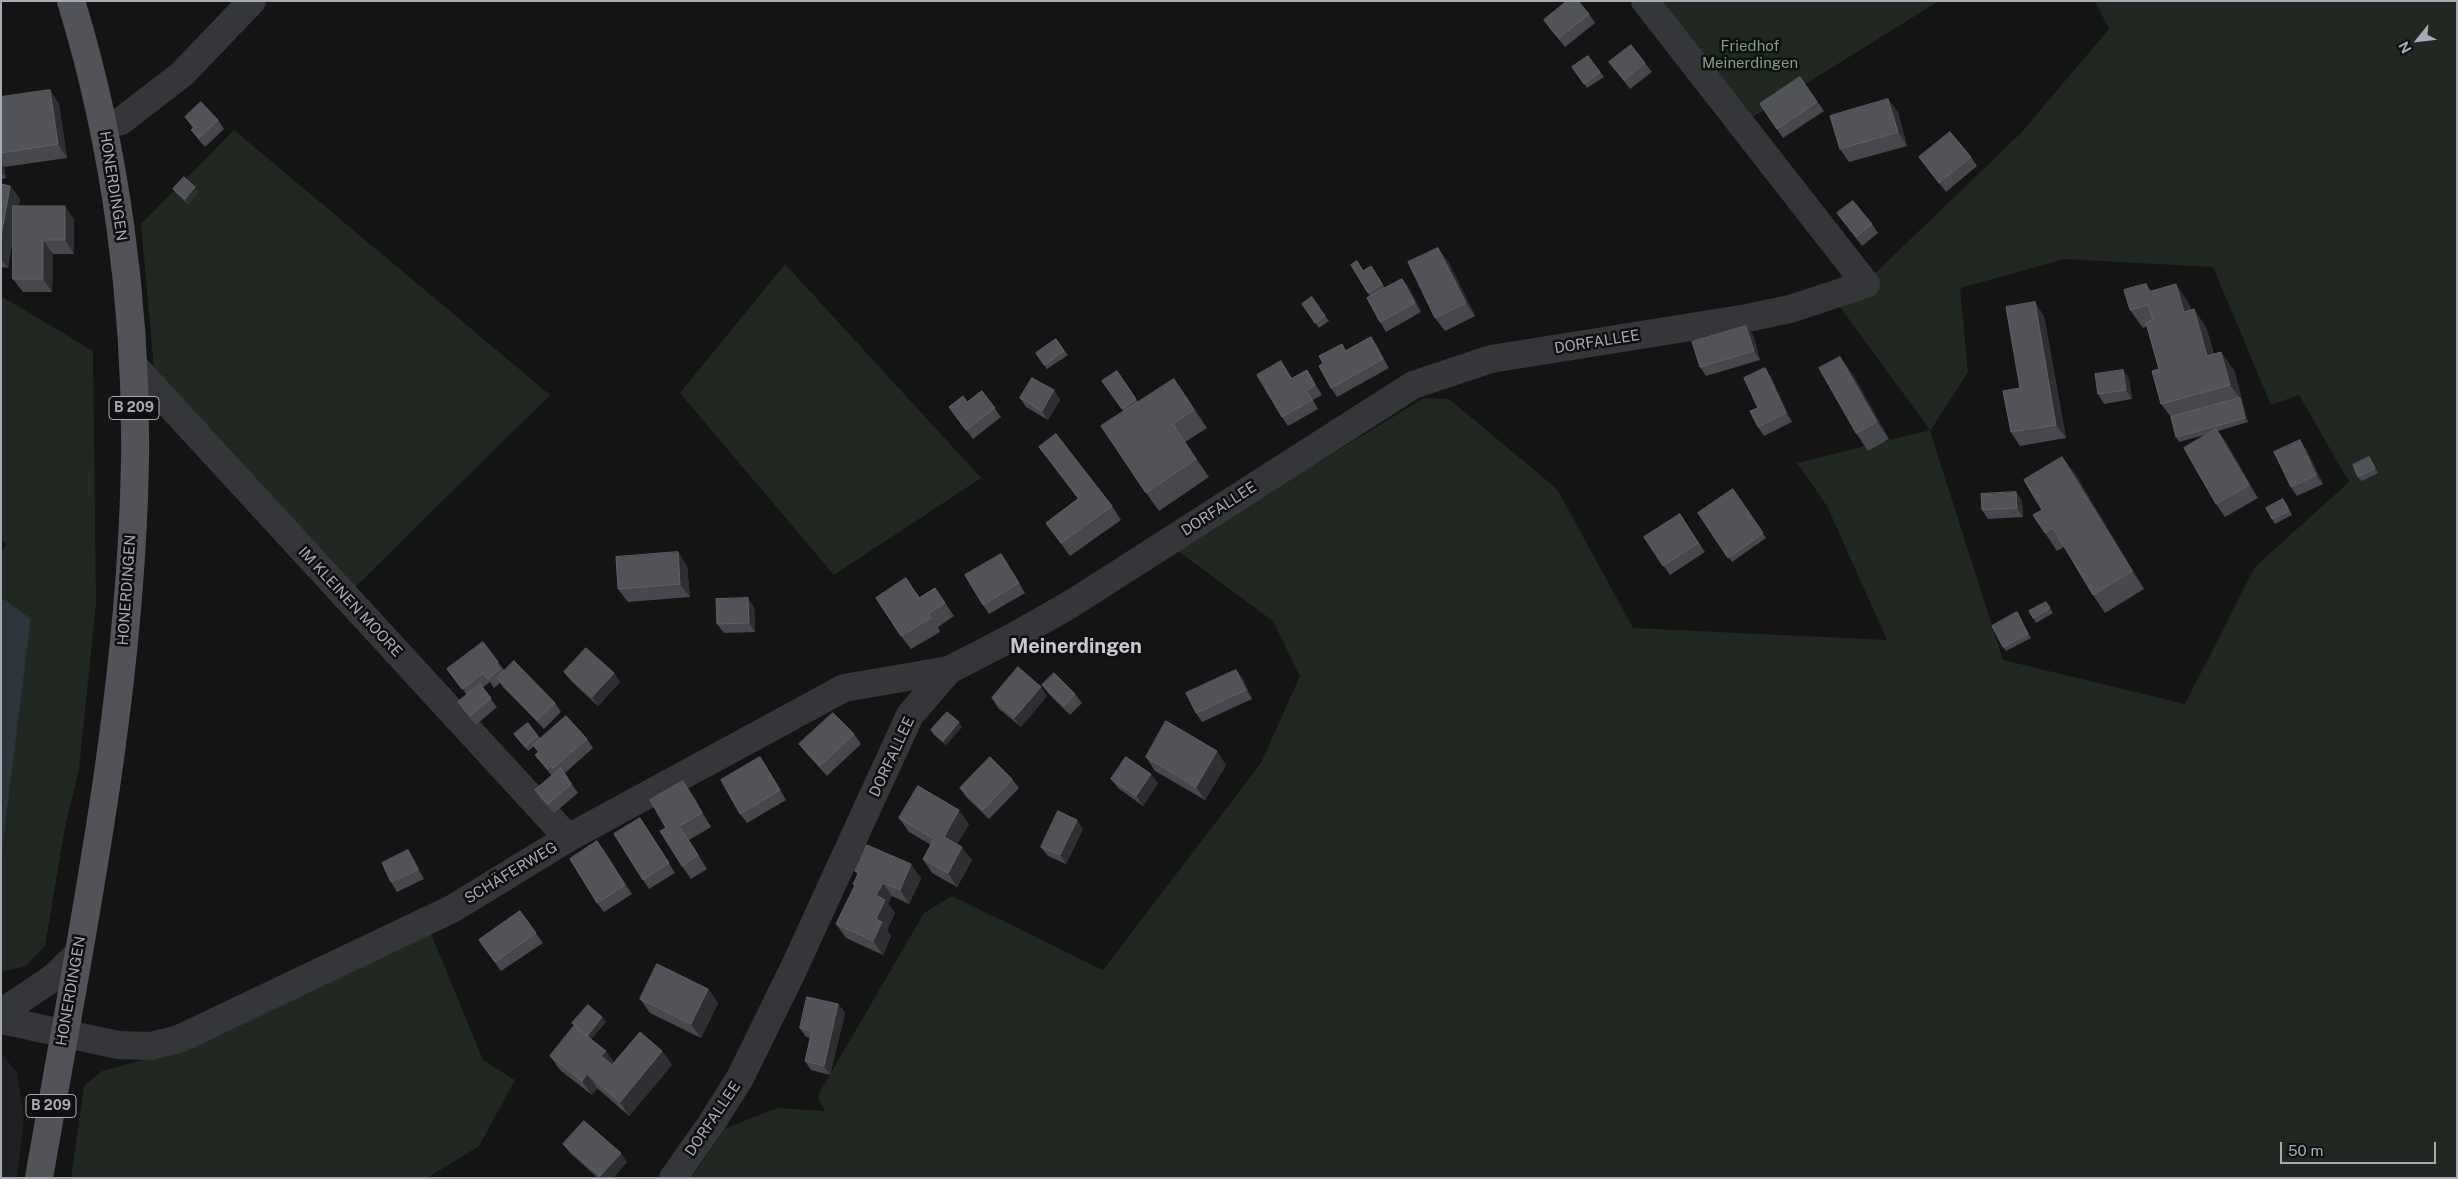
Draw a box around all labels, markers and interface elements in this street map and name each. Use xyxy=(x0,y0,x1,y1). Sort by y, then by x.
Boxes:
north arrow xyxy=(2393,15,2443,65)
park label: Friedhof Meinerdingen xyxy=(1702,37,1798,72)
text: N xyxy=(2395,39,2415,56)
street label: HONERDINGEN xyxy=(95,130,131,242)
street label: DORFALLEE xyxy=(1553,326,1641,358)
road number: B 209 xyxy=(109,396,159,419)
street label: DORFALLEE xyxy=(1178,478,1260,540)
street label: HONERDINGEN xyxy=(114,534,140,646)
street label: IM KLEINEN MOORE xyxy=(294,543,406,661)
district label: Meinerdingen xyxy=(1010,635,1142,659)
street label: DORFALLEE xyxy=(866,714,918,800)
street label: SCHÄFERWEG xyxy=(461,838,561,908)
street label: HONERDINGEN xyxy=(52,935,90,1047)
street label: DORFALLEE xyxy=(681,1078,745,1160)
road number: B 209 xyxy=(26,1094,76,1118)
scale bar xyxy=(2283,1132,2439,1164)
text: 50 m xyxy=(2288,1142,2323,1159)

